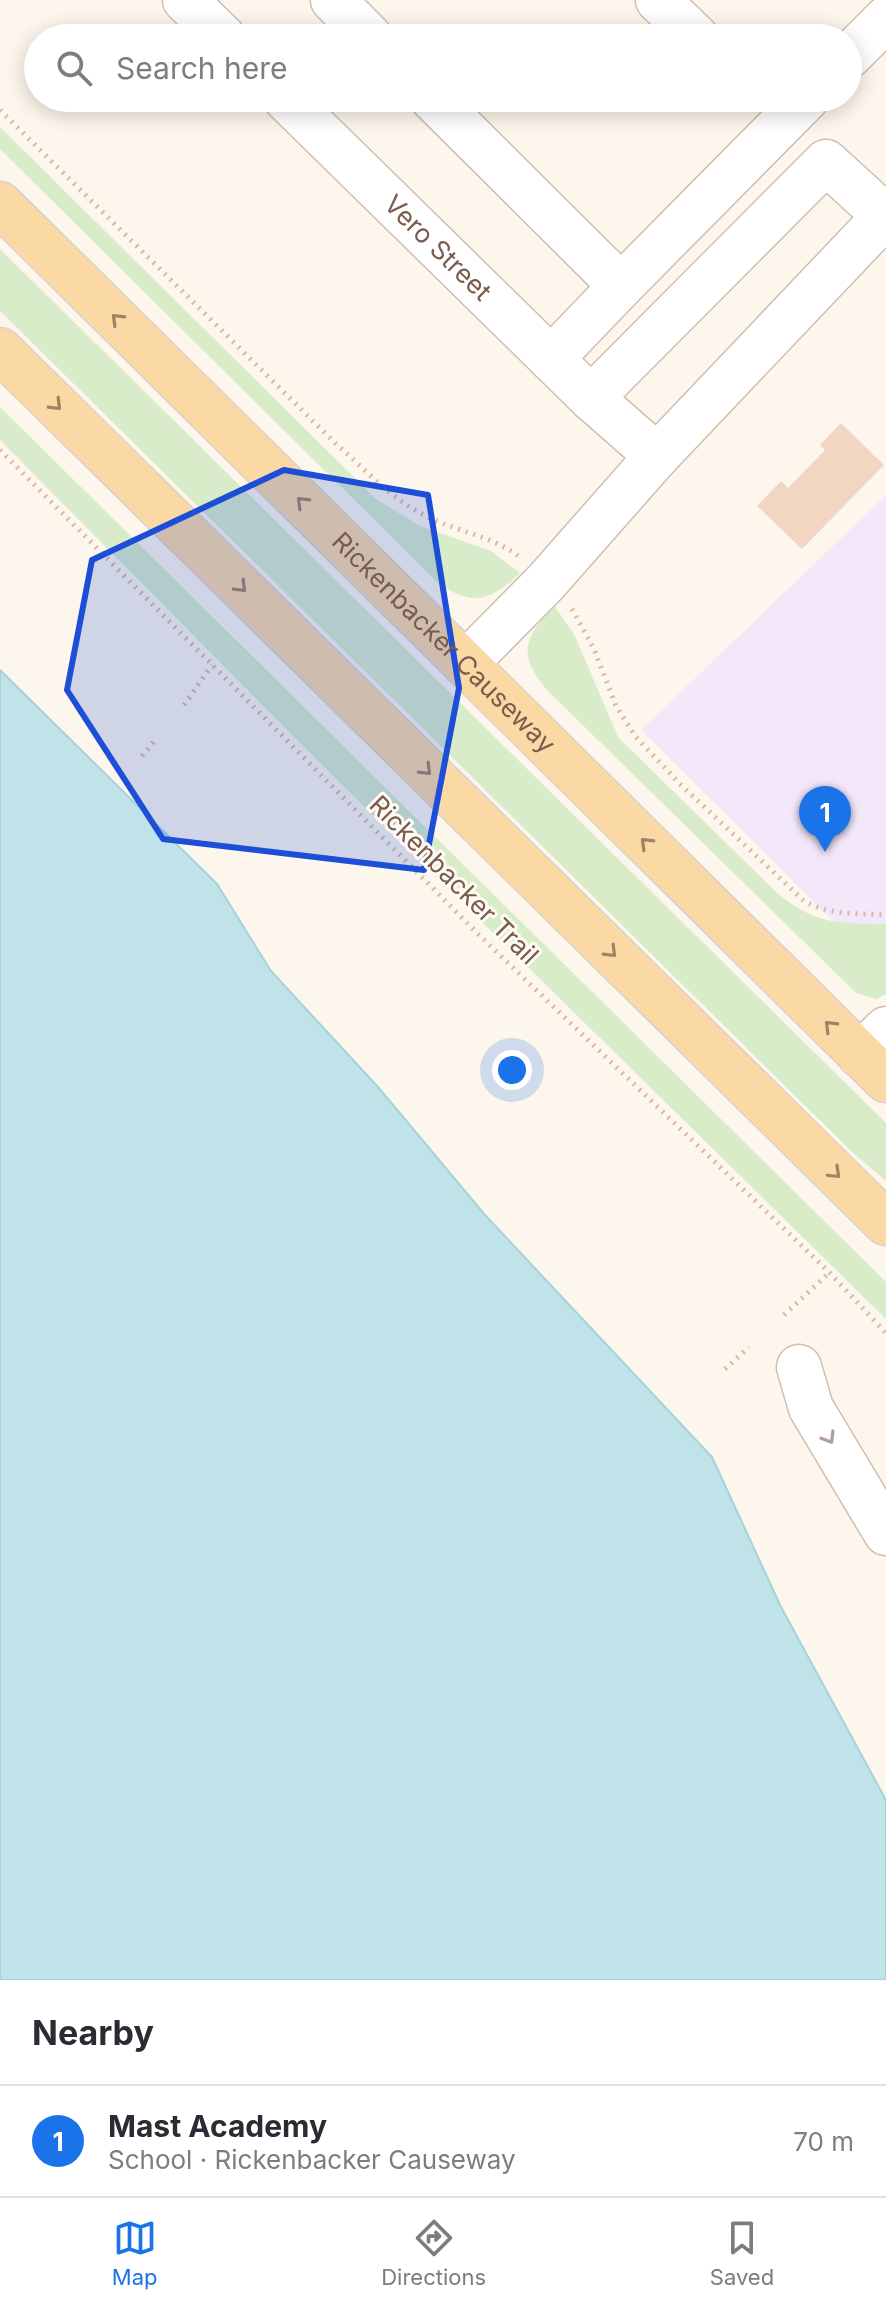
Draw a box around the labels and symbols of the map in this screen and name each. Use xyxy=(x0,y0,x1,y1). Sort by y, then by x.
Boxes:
street label: Vero Street xyxy=(378,188,498,307)
one-way arrow xyxy=(112,314,126,329)
one-way arrow xyxy=(47,396,61,410)
one-way arrow xyxy=(297,497,311,511)
street label: Rickenbacker Causeway xyxy=(326,525,562,759)
one-way arrow xyxy=(232,578,246,592)
one-way arrow xyxy=(417,761,431,775)
pin: 1 xyxy=(799,786,851,852)
street label: Rickenbacker Trail xyxy=(364,789,545,970)
one-way arrow xyxy=(641,838,655,852)
one-way arrow xyxy=(602,943,616,957)
one-way arrow xyxy=(825,1021,839,1035)
your location xyxy=(492,1050,532,1090)
one-way arrow xyxy=(826,1164,840,1178)
one-way arrow xyxy=(820,1429,835,1444)

